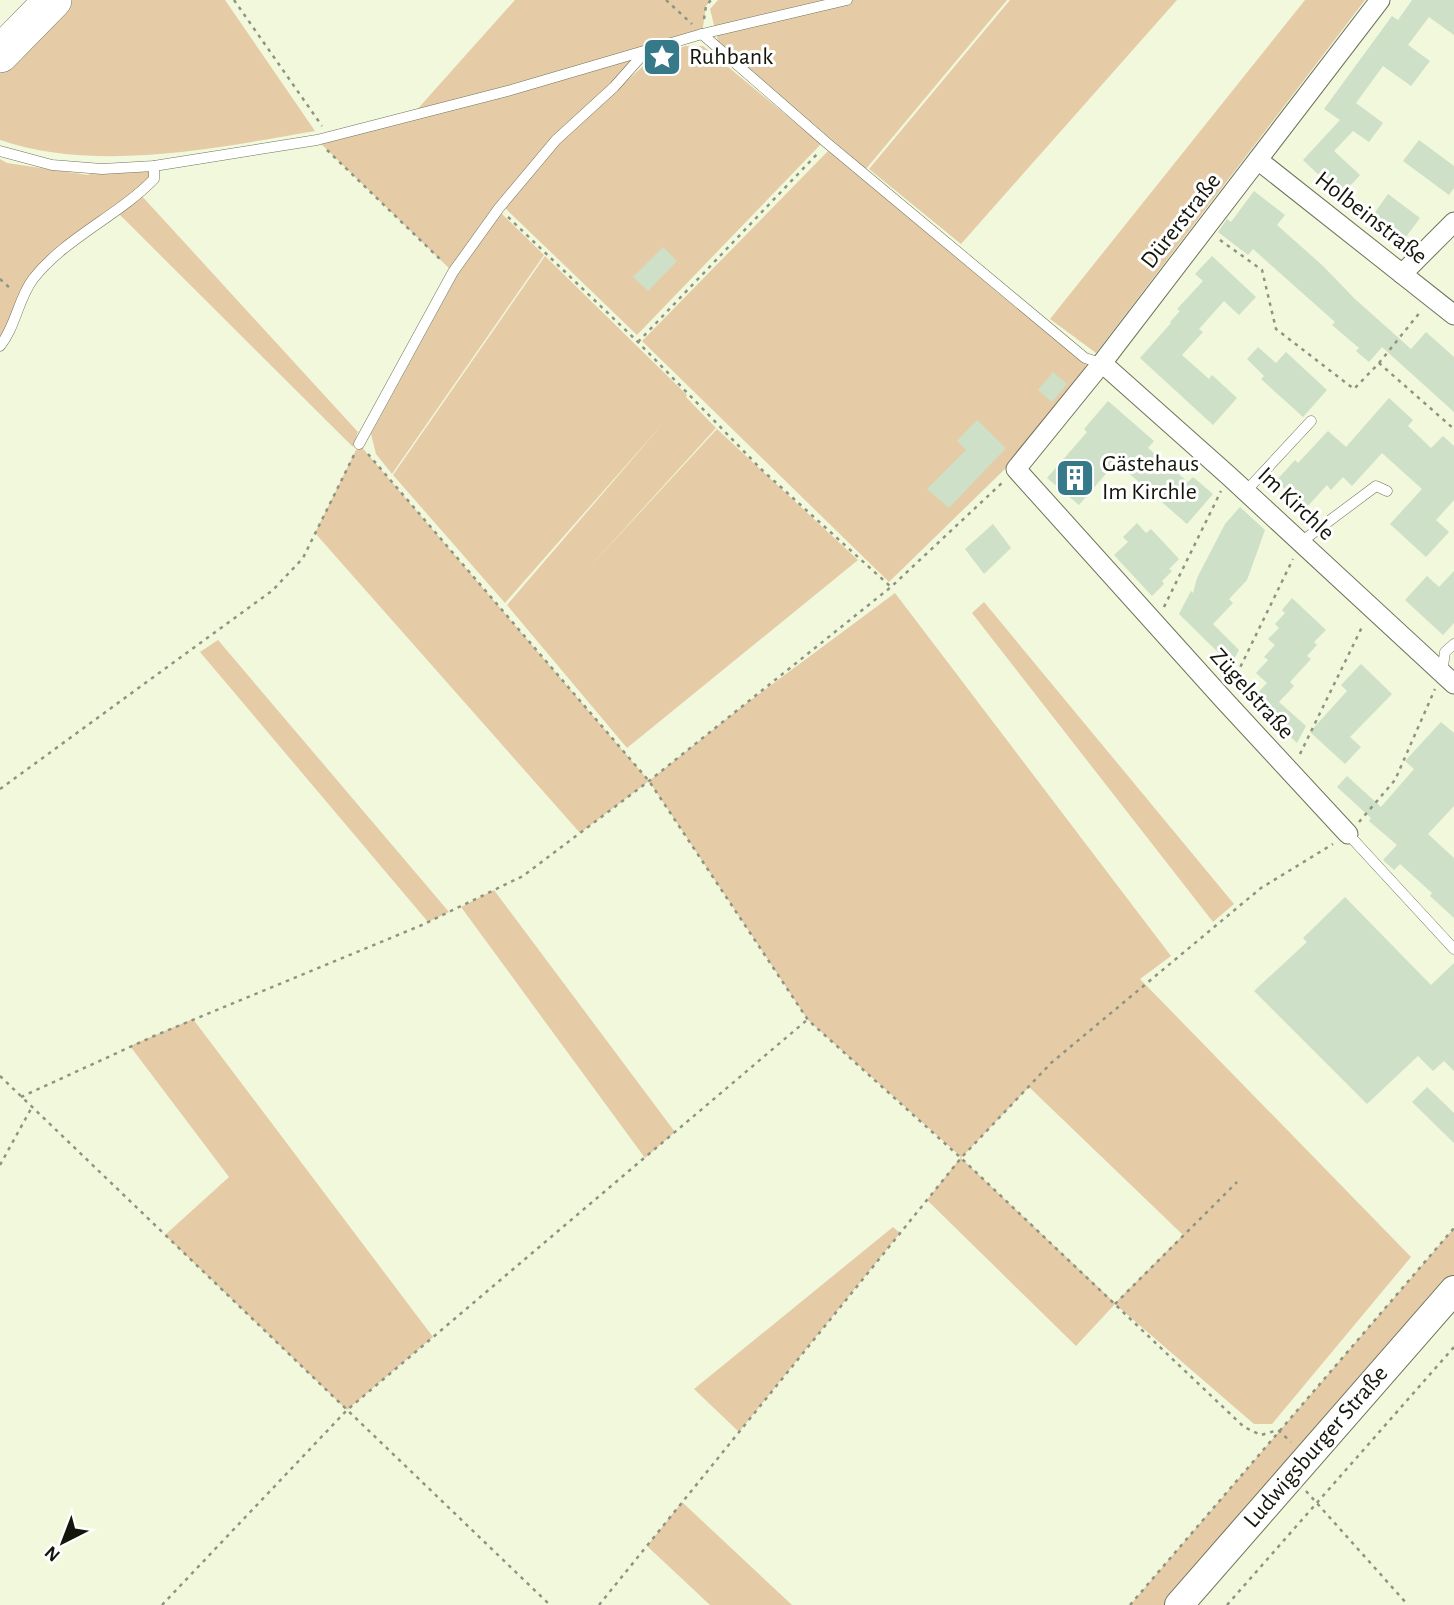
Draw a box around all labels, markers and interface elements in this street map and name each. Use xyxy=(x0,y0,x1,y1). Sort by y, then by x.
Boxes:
place icon: Ruhbank xyxy=(641,36,683,78)
place label: Ruhbank xyxy=(689,45,773,69)
street label: Holbeinstraße xyxy=(1311,167,1431,269)
street label: Dürerstraße xyxy=(1137,169,1225,273)
place label: Gästehaus Im Kirchle xyxy=(1102,452,1199,504)
building icon: Gästehaus Im Kirchle xyxy=(1054,457,1096,499)
street label: Im Kirchle xyxy=(1253,463,1339,545)
street label: Zügelstraße xyxy=(1205,644,1299,744)
street label: Ludwigsburger Straße xyxy=(1239,1362,1393,1532)
north arrow xyxy=(28,1507,98,1577)
text: N xyxy=(41,1542,64,1565)

